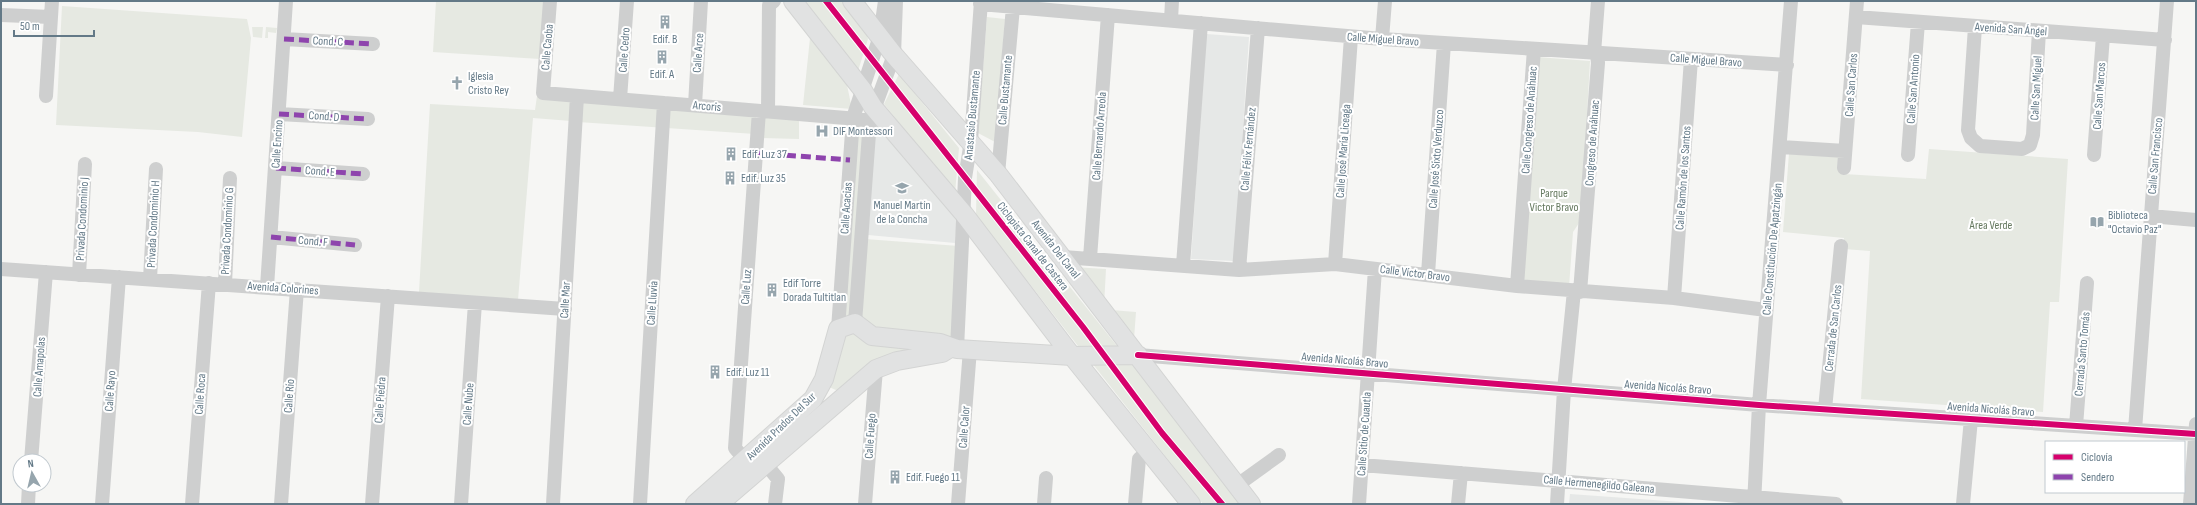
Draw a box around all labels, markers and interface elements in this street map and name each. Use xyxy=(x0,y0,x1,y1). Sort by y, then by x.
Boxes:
scale bar xyxy=(14,12,94,38)
building icon: Edif. B xyxy=(657,14,673,30)
text: 50 m xyxy=(20,19,40,34)
street label: Avenida San Ángel xyxy=(1973,19,2048,40)
street label: Calle Caoba xyxy=(538,23,557,71)
street label: Calle Cedro xyxy=(615,27,634,73)
street label: Calle Miguel Bravo xyxy=(1346,29,1420,50)
place label: Edif. B xyxy=(653,32,677,47)
street label: Cond. C xyxy=(312,33,344,50)
street label: Calle Arce xyxy=(690,33,707,73)
building icon: Edif. A xyxy=(654,49,670,65)
street label: Calle Miguel Bravo xyxy=(1669,50,1743,71)
street label: Calle San Carlos xyxy=(1842,53,1861,117)
street label: Calle Bustamante xyxy=(995,54,1016,126)
street label: Calle San Antonio xyxy=(1904,54,1923,124)
street label: Calle San Miguel xyxy=(2027,55,2046,121)
street label: Calle San Marcos xyxy=(2090,62,2109,130)
street label: Calle Congreso de Anáhuac xyxy=(1518,66,1541,174)
place label: Edif. A xyxy=(650,67,675,82)
place label: Iglesia Cristo Rey xyxy=(468,69,509,98)
street label: Anastasio Bustamante xyxy=(961,69,984,161)
church icon: Iglesia Cristo Rey xyxy=(449,75,465,91)
street label: Calle Bernardo Arreola xyxy=(1089,91,1110,181)
street label: Arcoris xyxy=(691,98,722,115)
street label: Congreso de Anáhuac xyxy=(1582,99,1603,187)
street label: Calle José María Liceaga xyxy=(1333,103,1354,198)
street label: Calle Félix Fernández xyxy=(1237,106,1260,191)
street label: Cond. D xyxy=(308,108,340,125)
street label: Calle José Sixto Verduzco xyxy=(1426,109,1447,209)
street label: Calle San Francisco xyxy=(2145,117,2166,195)
street label: Calle Encino xyxy=(268,119,287,169)
hospital icon: DIF Montessori xyxy=(814,123,830,139)
place label: DIF Montessori xyxy=(833,124,893,139)
street label: Calle Ramón de los Santos xyxy=(1672,126,1695,231)
building icon: Edif. Luz 37 xyxy=(723,146,739,162)
place label: Edif. Luz 37 xyxy=(742,147,787,162)
street label: Cond. E xyxy=(305,163,335,180)
building icon: Edif. Luz 35 xyxy=(722,170,738,186)
place label: Edif. Luz 35 xyxy=(741,171,786,186)
street label: Privada Condominio J xyxy=(73,177,92,261)
street label: Privada Condominio H xyxy=(144,180,163,268)
school or university icon: Manuel Martín de la Concha xyxy=(894,180,910,196)
street label: Calle Acacias xyxy=(837,182,856,234)
street label: Calle Constitución De Apatzingán xyxy=(1759,182,1786,316)
park label: Parque Victor Bravo xyxy=(1530,186,1578,215)
street label: Privada Condominio G xyxy=(218,187,237,275)
place label: Manuel Martín de la Concha xyxy=(873,198,931,227)
street label: Ciclopista Canal de Castera xyxy=(993,199,1072,294)
place label: Biblioteca "Octavio Paz" xyxy=(2108,208,2161,237)
library icon: Biblioteca "Octavio Paz" xyxy=(2089,214,2105,230)
street label: Avenida Del Canal xyxy=(1027,216,1083,282)
park label: Área Verde xyxy=(1969,218,2013,233)
street label: Cond. F xyxy=(297,233,329,250)
street label: Calle Víctor Bravo xyxy=(1379,262,1451,285)
street label: Calle Luz xyxy=(738,268,755,305)
place label: Edif Torre Dorada Tultitlan xyxy=(783,276,846,305)
street label: Avenida Colorines xyxy=(246,278,319,298)
street label: Calle Lluvia xyxy=(643,280,662,326)
street label: Calle Mar xyxy=(557,281,574,319)
building icon: Edif Torre Dorada Tultitlan xyxy=(764,282,780,298)
street label: Cerrada de San Carlos xyxy=(1821,284,1846,372)
street label: Cerrada Santo Tomás xyxy=(2071,311,2094,397)
street label: Calle Amapolas xyxy=(30,336,49,398)
street label: Avenida Nicolás Bravo xyxy=(1300,349,1389,372)
building icon: Edif. Luz 11 xyxy=(707,364,723,380)
place label: Edif. Luz 11 xyxy=(726,365,770,380)
street label: Calle Rayo xyxy=(102,370,119,412)
street label: Calle Roca xyxy=(192,373,209,415)
street label: Calle Piedra xyxy=(371,376,390,424)
street label: Avenida Nicolás Bravo xyxy=(1623,377,1712,398)
street label: Calle Río xyxy=(281,378,298,414)
street label: Calle Nube xyxy=(460,382,477,426)
street label: Avenida Prados Del Sur xyxy=(743,389,820,464)
street label: Calle Sitio de Cuautla xyxy=(1354,391,1375,477)
street label: Avenida Nicolás Bravo xyxy=(1946,399,2035,420)
street label: Calle Calor xyxy=(956,405,973,449)
street label: Calle Fuego xyxy=(861,413,880,459)
legend xyxy=(2045,441,2185,493)
text: Ciclovía xyxy=(2081,450,2113,465)
north arrow xyxy=(12,453,52,493)
text: N xyxy=(27,457,35,470)
building icon: Edif. Fuego 11 xyxy=(887,469,903,485)
place label: Edif. Fuego 11 xyxy=(906,470,960,485)
text: Sendero xyxy=(2081,470,2114,485)
street label: Calle Hermenegildo Galeana xyxy=(1543,472,1655,497)

